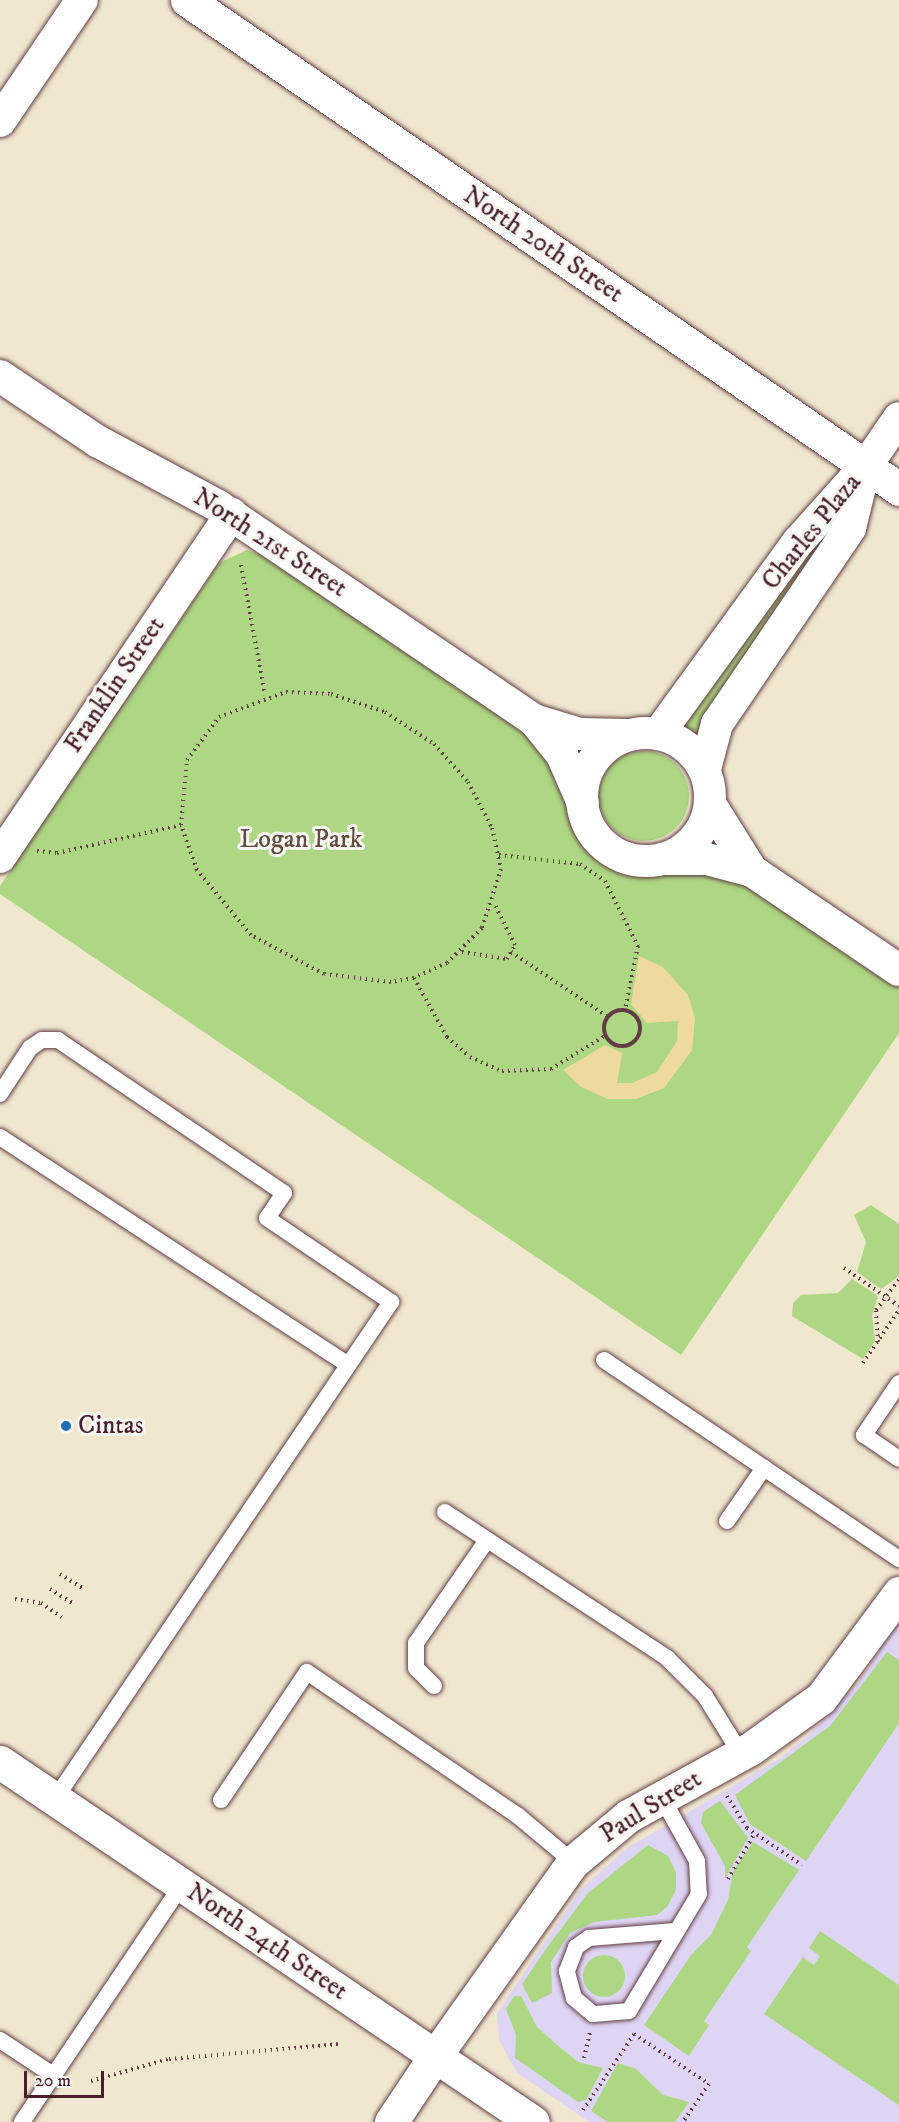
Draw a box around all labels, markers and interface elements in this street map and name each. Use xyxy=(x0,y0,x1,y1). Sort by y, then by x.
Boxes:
street label: North 20th Street xyxy=(457,180,629,310)
street label: Charles Plaza xyxy=(756,468,868,596)
street label: North 21st Street xyxy=(187,482,353,604)
street label: Franklin Street xyxy=(58,611,172,759)
park label: Logan Park xyxy=(240,824,362,856)
place label: Cintas xyxy=(78,1410,143,1442)
marker: Cintas xyxy=(59,1419,73,1433)
street label: Paul Street xyxy=(595,1764,707,1850)
street label: North 24th Street xyxy=(181,1877,353,2007)
scale bar xyxy=(27,2059,106,2097)
text: 20 m xyxy=(35,2070,71,2092)

